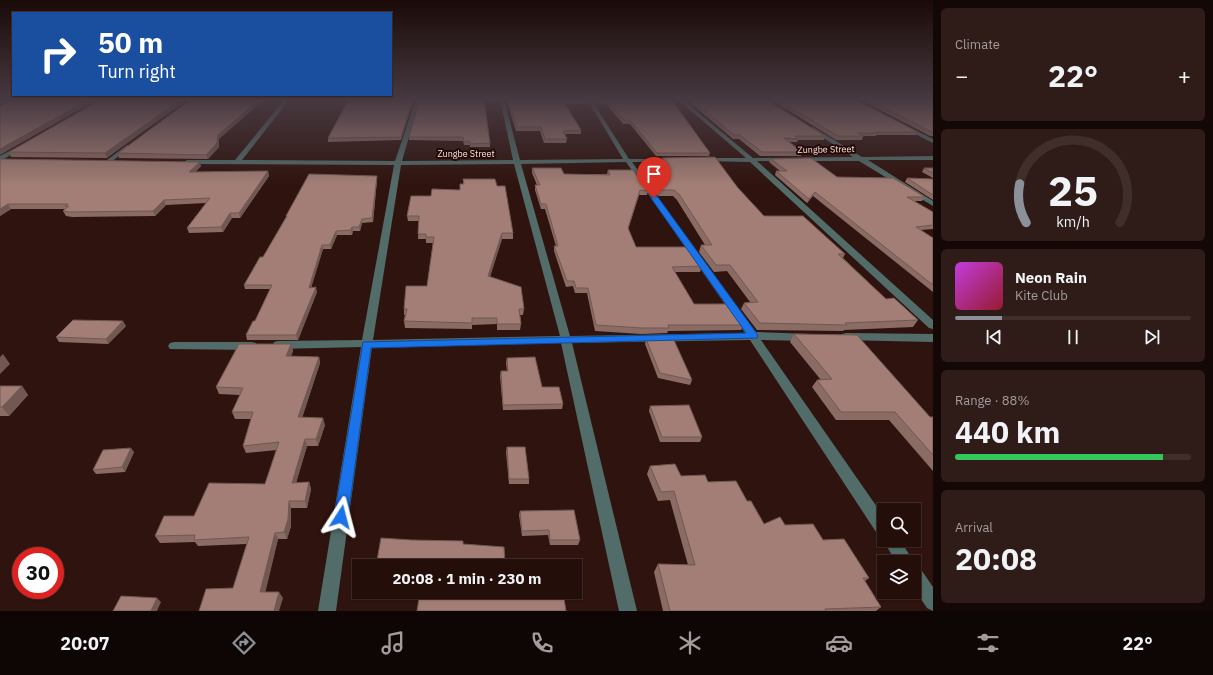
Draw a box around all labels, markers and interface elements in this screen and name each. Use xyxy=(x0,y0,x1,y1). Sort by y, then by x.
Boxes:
text: 50 m xyxy=(98,24,163,61)
icon: right xyxy=(32,28,84,80)
text: Climate xyxy=(955,36,1000,53)
text: 22° xyxy=(1048,56,1098,95)
text: Turn right xyxy=(98,60,176,83)
text: − xyxy=(955,61,968,90)
text: + xyxy=(1178,61,1191,90)
street label: Zungbe Street xyxy=(797,143,855,155)
street label: Zungbe Street xyxy=(437,148,495,159)
pin xyxy=(637,157,671,198)
icon: arrive xyxy=(643,163,665,185)
text: 25 xyxy=(1048,163,1098,217)
text: km/h xyxy=(1056,211,1090,230)
text: Neon Rain xyxy=(1015,268,1087,287)
text: Kite Club xyxy=(1015,287,1068,304)
icon: previous xyxy=(983,326,1005,348)
icon: pause xyxy=(1062,326,1084,348)
icon: next xyxy=(1141,326,1163,348)
text: Range · 88% xyxy=(955,392,1029,409)
text: 440 km xyxy=(955,412,1060,451)
position arrow xyxy=(320,496,362,538)
map controls xyxy=(877,503,921,599)
button: search xyxy=(877,503,921,547)
text: Arrival xyxy=(955,519,993,536)
text: 20:08 xyxy=(955,539,1037,578)
speed limit sign: 30 xyxy=(12,547,64,599)
button: layers xyxy=(877,555,921,599)
text: 20:08 · 1 min · 230 m xyxy=(393,569,541,588)
icon: directions xyxy=(230,629,258,657)
icon: music xyxy=(379,629,407,657)
icon: phone xyxy=(528,629,556,657)
icon: climate xyxy=(676,629,704,657)
icon: car xyxy=(825,629,853,657)
icon: filters xyxy=(974,629,1002,657)
text: 20:07 xyxy=(60,632,110,655)
text: 22° xyxy=(1123,632,1153,655)

